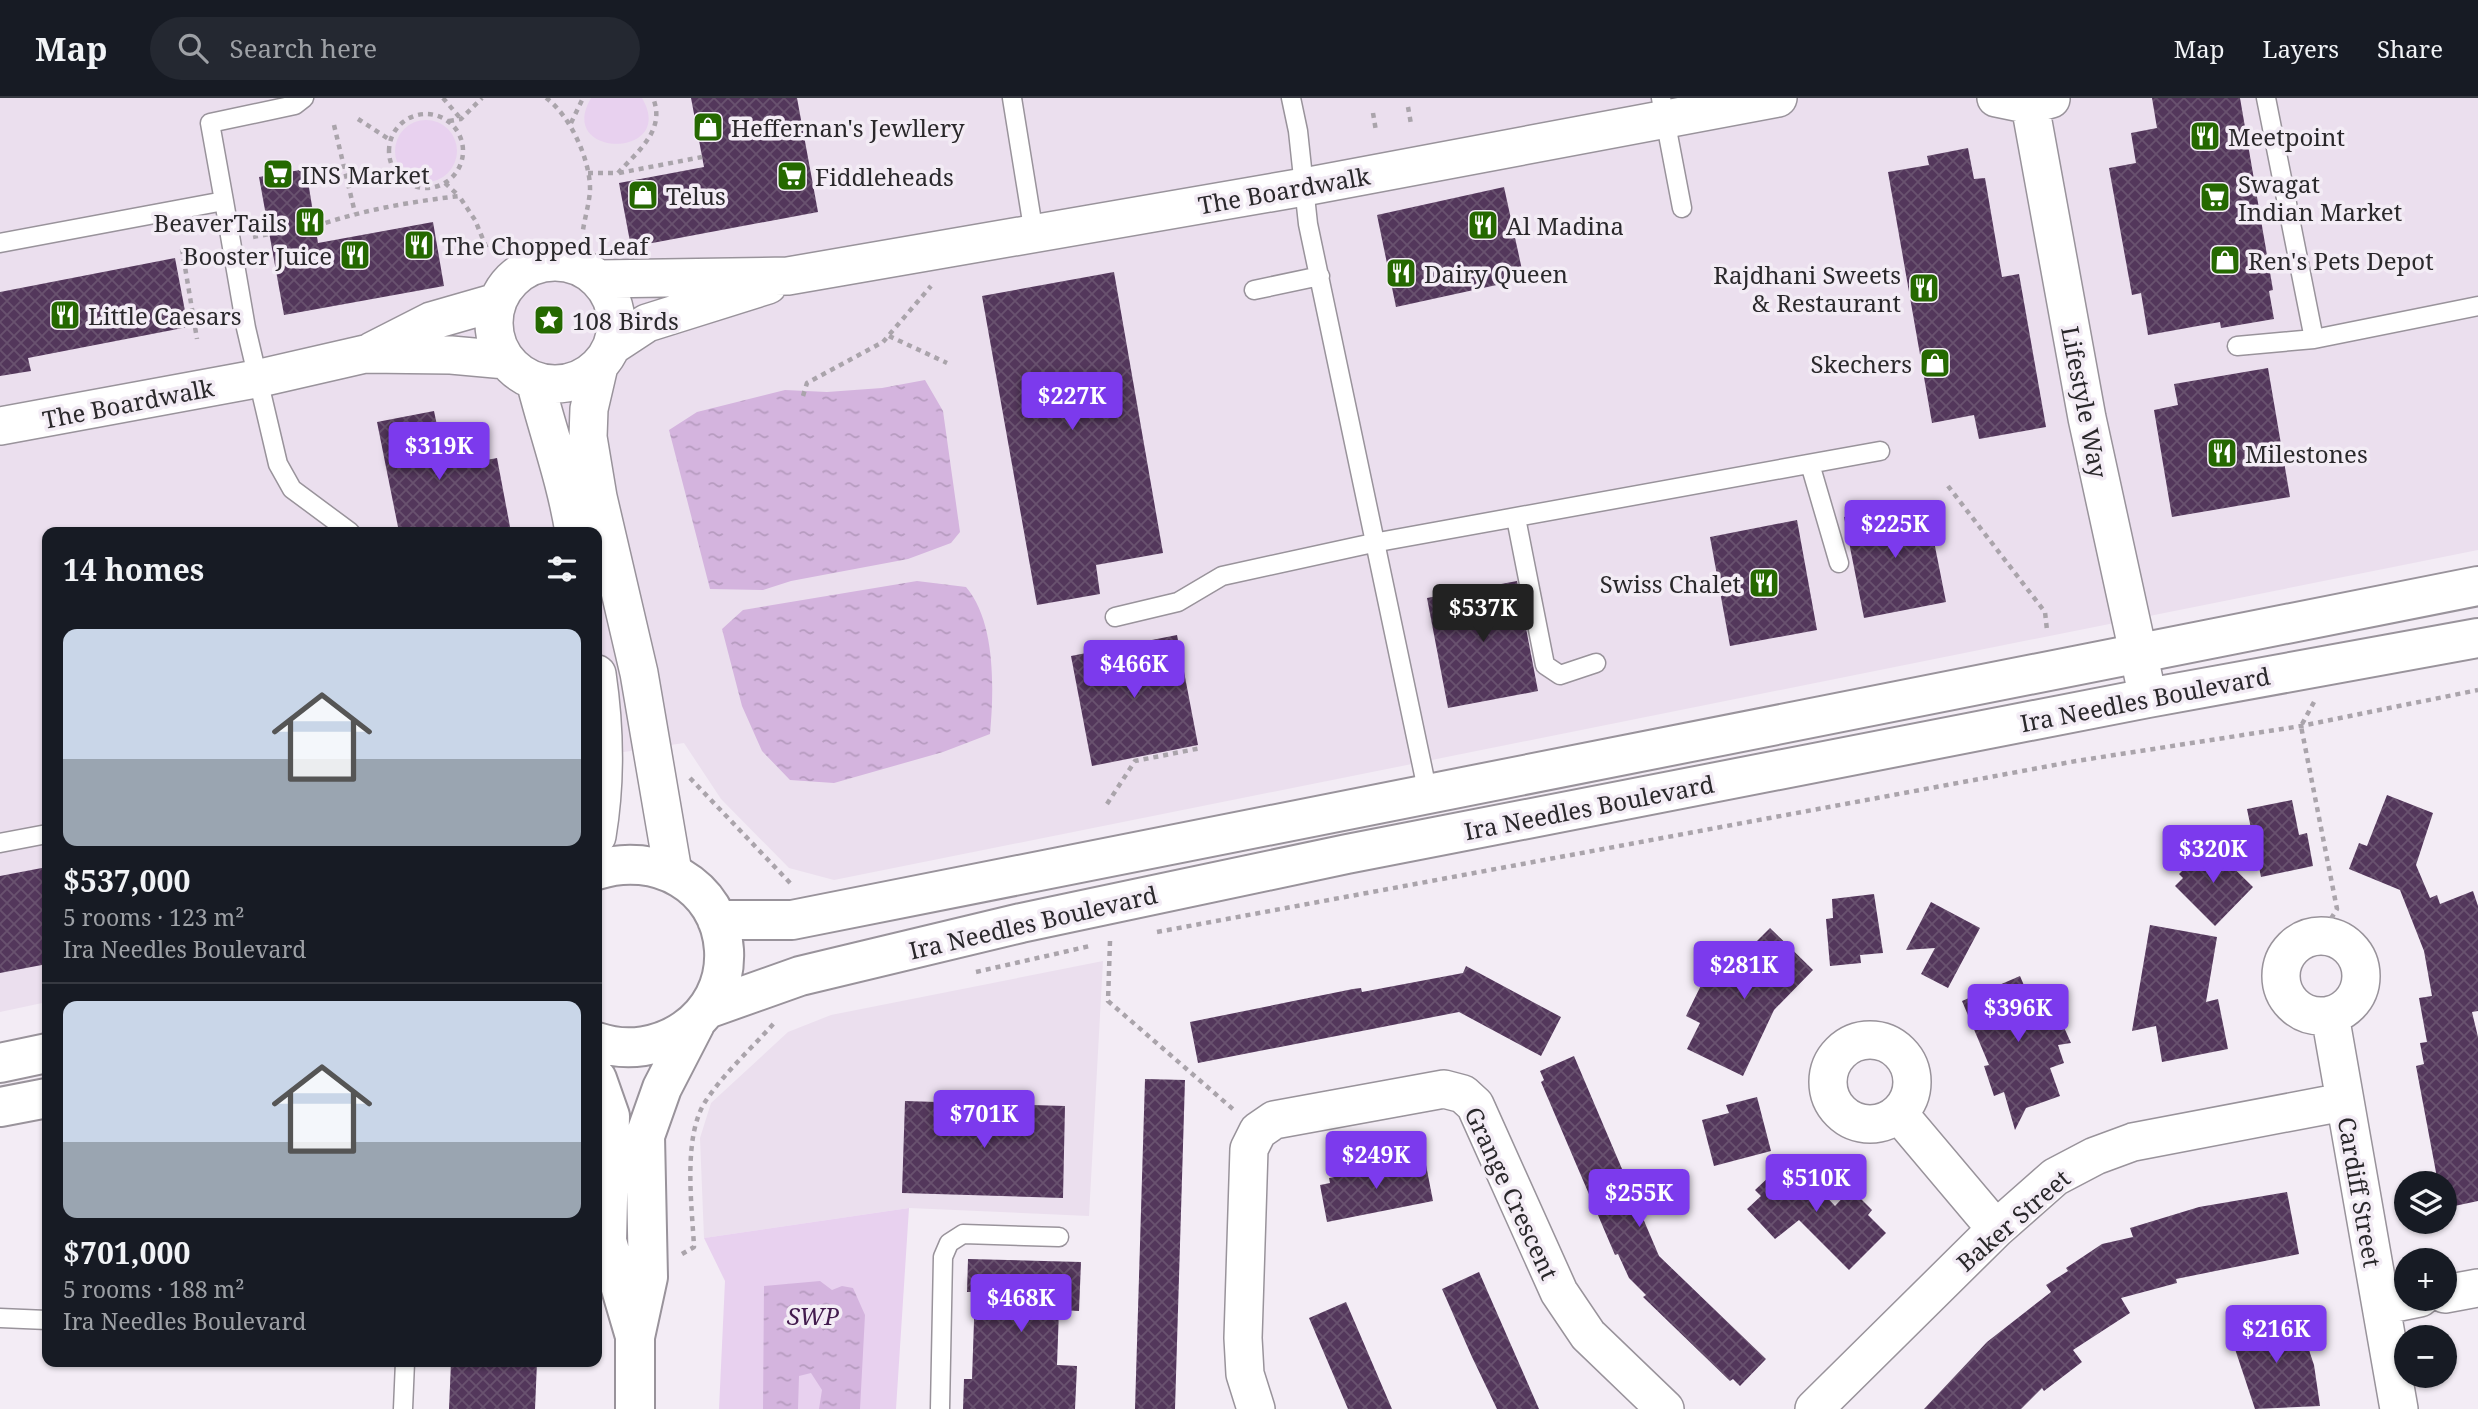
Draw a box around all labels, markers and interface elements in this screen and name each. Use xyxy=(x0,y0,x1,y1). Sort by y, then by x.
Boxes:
search box xyxy=(150,17,640,80)
text: Map xyxy=(35,26,108,71)
icon: search xyxy=(174,29,212,67)
text: Search here xyxy=(230,30,377,66)
text: Map xyxy=(2174,32,2225,65)
text: Layers xyxy=(2263,32,2339,65)
text: Share xyxy=(2377,32,2443,65)
shop icon: Heffernan's Jewllery xyxy=(691,110,725,144)
place label: Heffernan's Jewllery xyxy=(731,111,965,144)
restaurant icon: Meetpoint xyxy=(2188,119,2222,153)
place label: Meetpoint xyxy=(2228,120,2345,153)
supermarket icon: INS Market xyxy=(261,157,295,191)
place label: INS Market xyxy=(301,158,430,191)
street label: The Boardwalk xyxy=(1196,158,1373,221)
supermarket icon: Fiddleheads xyxy=(775,159,809,193)
place label: Fiddleheads xyxy=(815,160,954,193)
place label: Swagat Indian Market xyxy=(2238,167,2402,228)
shop icon: Telus xyxy=(626,178,660,212)
place label: Telus xyxy=(666,179,726,212)
supermarket icon: Swagat Indian Market xyxy=(2198,180,2232,214)
restaurant icon: BeaverTails xyxy=(293,205,327,239)
place label: BeaverTails xyxy=(153,206,287,239)
restaurant icon: Al Madina xyxy=(1466,208,1500,242)
place label: Al Madina xyxy=(1506,209,1624,242)
restaurant icon: The Chopped Leaf xyxy=(402,228,436,262)
place label: The Chopped Leaf xyxy=(442,229,650,262)
restaurant icon: Booster Juice xyxy=(338,238,372,272)
place label: Booster Juice xyxy=(183,239,332,272)
shop icon: Ren's Pets Depot xyxy=(2208,243,2242,277)
place label: Ren's Pets Depot xyxy=(2248,244,2434,277)
restaurant icon: Dairy Queen xyxy=(1384,256,1418,290)
place label: Dairy Queen xyxy=(1424,257,1568,290)
place label: Rajdhani Sweets & Restaurant xyxy=(1713,258,1901,319)
restaurant icon: Rajdhani Sweets & Restaurant xyxy=(1907,271,1941,305)
restaurant icon: Little Caesars xyxy=(48,298,82,332)
place label: Little Caesars xyxy=(88,299,242,332)
place icon: 108 Birds xyxy=(532,303,566,337)
place label: 108 Birds xyxy=(572,304,679,337)
street label: Lifestyle Way xyxy=(2054,323,2116,481)
shop icon: Skechers xyxy=(1918,346,1952,380)
place label: Skechers xyxy=(1811,347,1912,380)
street label: The Boardwalk xyxy=(40,370,217,436)
pin: $227K xyxy=(1023,372,1121,432)
text: $227K xyxy=(1038,379,1106,411)
pin: $319K xyxy=(390,422,488,482)
text: $319K xyxy=(405,429,473,461)
restaurant icon: Milestones xyxy=(2205,436,2239,470)
place label: Milestones xyxy=(2245,437,2368,470)
pin: $225K xyxy=(1846,500,1944,560)
text: $225K xyxy=(1861,507,1929,539)
text: 14 homes xyxy=(63,549,204,590)
icon: filters xyxy=(543,550,581,588)
restaurant icon: Swiss Chalet xyxy=(1747,566,1781,600)
place label: Swiss Chalet xyxy=(1600,567,1741,600)
pin: $537K xyxy=(1434,584,1532,644)
text: $537K xyxy=(1449,591,1517,623)
pin: $466K xyxy=(1085,640,1183,700)
text: $466K xyxy=(1100,647,1168,679)
street label: Ira Needles Boulevard xyxy=(2017,659,2273,739)
icon: home xyxy=(259,674,385,800)
street label: Ira Needles Boulevard xyxy=(1461,767,1717,847)
pin: $320K xyxy=(2164,826,2262,885)
text: $320K xyxy=(2179,832,2247,864)
text: $537,000 xyxy=(63,860,190,901)
street label: Ira Needles Boulevard xyxy=(906,877,1161,967)
text: 5 rooms · 123 m² xyxy=(63,901,245,933)
text: Ira Needles Boulevard xyxy=(63,933,306,965)
pin: $281K xyxy=(1695,942,1793,1001)
text: $281K xyxy=(1710,948,1778,980)
pin: $396K xyxy=(1969,984,2067,1044)
text: $396K xyxy=(1984,991,2052,1023)
icon: home xyxy=(259,1046,385,1172)
pin: $701K xyxy=(935,1090,1033,1150)
text: $701K xyxy=(950,1097,1018,1129)
street label: Grange Crescent xyxy=(1457,1101,1567,1285)
street label: Cardiff Street xyxy=(2331,1114,2389,1270)
pin: $249K xyxy=(1327,1132,1425,1191)
text: $249K xyxy=(1342,1138,1410,1170)
pin: $510K xyxy=(1767,1154,1865,1214)
text: $510K xyxy=(1782,1161,1850,1193)
street label: Baker Street xyxy=(1949,1162,2077,1278)
pin: $255K xyxy=(1590,1170,1688,1229)
map controls xyxy=(2394,1171,2457,1388)
button: layers xyxy=(2394,1171,2457,1234)
text: $255K xyxy=(1605,1176,1673,1208)
text: $701,000 xyxy=(63,1232,190,1273)
button: + xyxy=(2394,1248,2457,1311)
text: 5 rooms · 188 m² xyxy=(63,1273,245,1305)
pin: $468K xyxy=(972,1274,1070,1334)
text: $468K xyxy=(987,1281,1055,1313)
park label: SWP xyxy=(787,1299,839,1332)
text: Ira Needles Boulevard xyxy=(63,1305,306,1337)
pin: $216K xyxy=(2227,1306,2325,1365)
text: $216K xyxy=(2242,1312,2310,1344)
button: − xyxy=(2394,1325,2457,1388)

